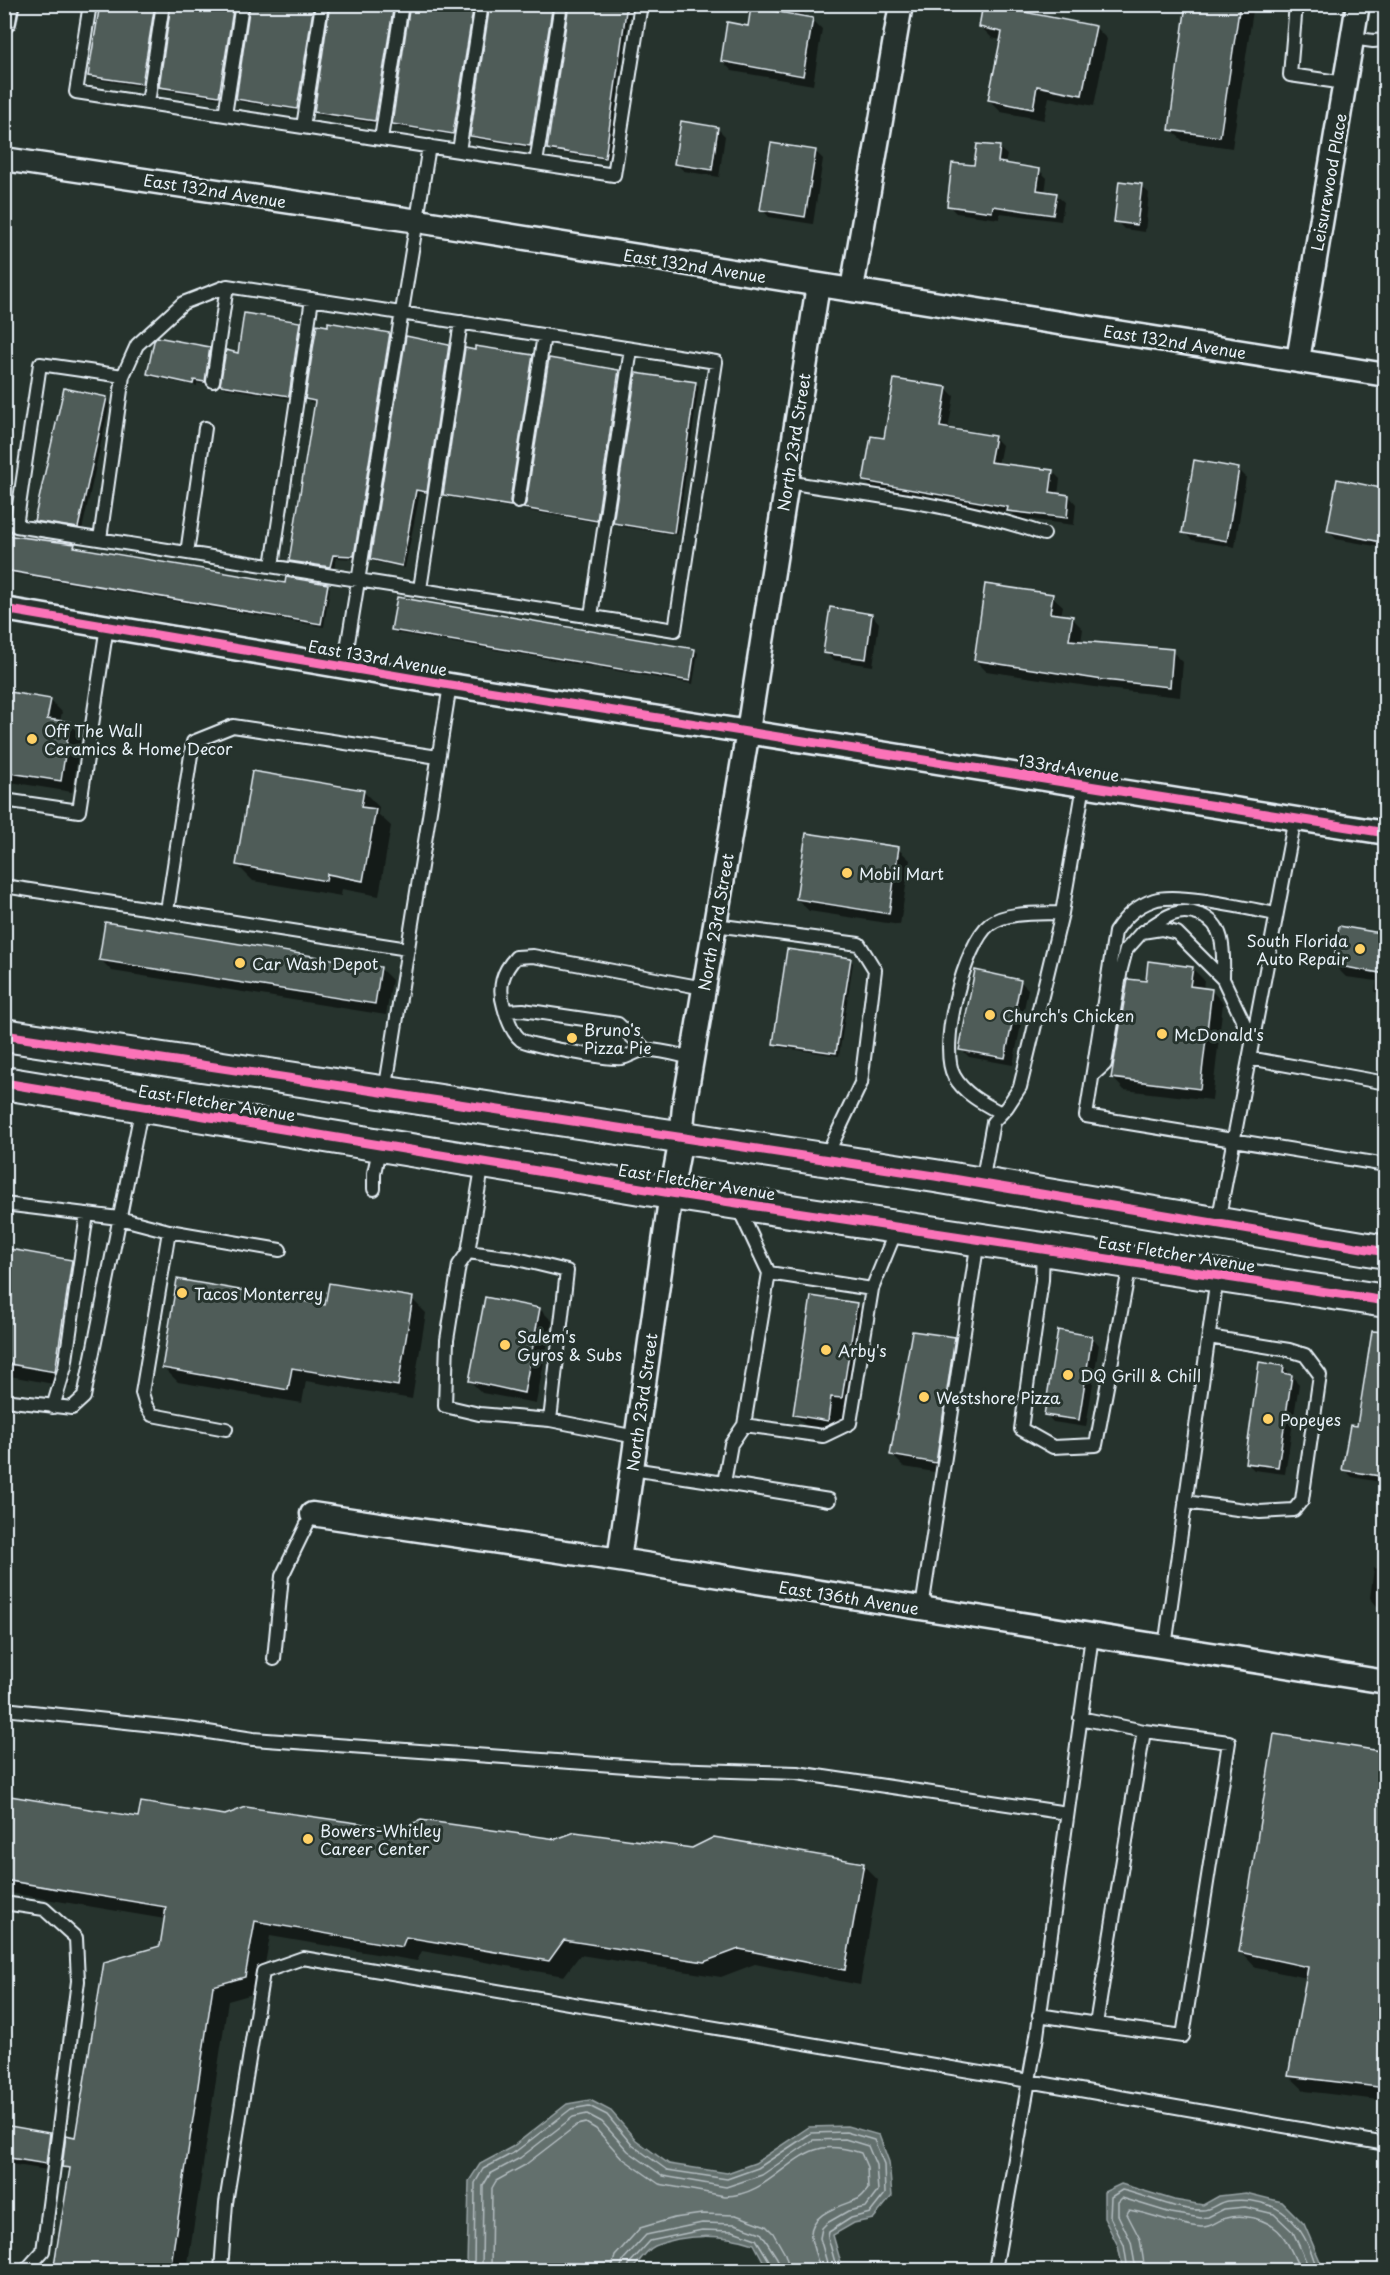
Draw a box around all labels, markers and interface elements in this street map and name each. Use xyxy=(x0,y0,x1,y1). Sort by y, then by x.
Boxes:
street label: Leisurewood Place xyxy=(1304,111,1352,253)
street label: East 132nd Avenue xyxy=(142,167,288,213)
street label: East 132nd Avenue xyxy=(622,242,768,288)
street label: East 132nd Avenue xyxy=(1102,318,1248,364)
street label: North 23rd Street xyxy=(770,371,816,513)
street label: East 133rd Avenue xyxy=(306,633,450,681)
place label: Off The Wall Ceramics & Home Decor xyxy=(44,718,233,760)
marker: Off The Wall Ceramics & Home Decor xyxy=(25,732,39,746)
street label: 133rd Avenue xyxy=(1017,747,1122,787)
street label: North 23rd Street xyxy=(691,851,739,993)
place label: Mobil Mart xyxy=(859,861,944,885)
marker: Mobil Mart xyxy=(840,866,854,880)
place label: South Florida Auto Repair xyxy=(1247,928,1349,970)
marker: South Florida Auto Repair xyxy=(1353,942,1367,956)
place label: Car Wash Depot xyxy=(252,951,379,975)
marker: Car Wash Depot xyxy=(233,956,247,970)
place label: Church's Chicken xyxy=(1002,1003,1134,1027)
marker: Church's Chicken xyxy=(983,1008,997,1022)
place label: Bruno's Pizza Pie xyxy=(584,1017,651,1059)
place label: McDonald's xyxy=(1174,1022,1264,1046)
marker: McDonald's xyxy=(1155,1027,1169,1041)
marker: Bruno's Pizza Pie xyxy=(565,1031,579,1045)
street label: East Fletcher Avenue xyxy=(137,1078,298,1126)
street label: East Fletcher Avenue xyxy=(617,1157,778,1205)
street label: East Fletcher Avenue xyxy=(1097,1229,1258,1277)
place label: Tacos Monterrey xyxy=(194,1281,323,1305)
marker: Tacos Monterrey xyxy=(175,1286,189,1300)
place label: Salem's Gyros & Subs xyxy=(517,1324,622,1366)
street label: North 23rd Street xyxy=(619,1331,663,1473)
marker: Salem's Gyros & Subs xyxy=(498,1338,512,1352)
place label: Arby's xyxy=(838,1338,887,1362)
marker: Arby's xyxy=(819,1343,833,1357)
place label: DQ Grill & Chill xyxy=(1080,1363,1201,1387)
marker: DQ Grill & Chill xyxy=(1061,1368,1075,1382)
place label: Westshore Pizza xyxy=(936,1385,1061,1409)
marker: Westshore Pizza xyxy=(917,1390,931,1404)
place label: Popeyes xyxy=(1280,1407,1341,1431)
marker: Popeyes xyxy=(1261,1412,1275,1426)
street label: East 136th Avenue xyxy=(777,1574,921,1620)
place label: Bowers-Whitley Career Center xyxy=(320,1818,441,1860)
marker: Bowers-Whitley Career Center xyxy=(301,1832,315,1846)

